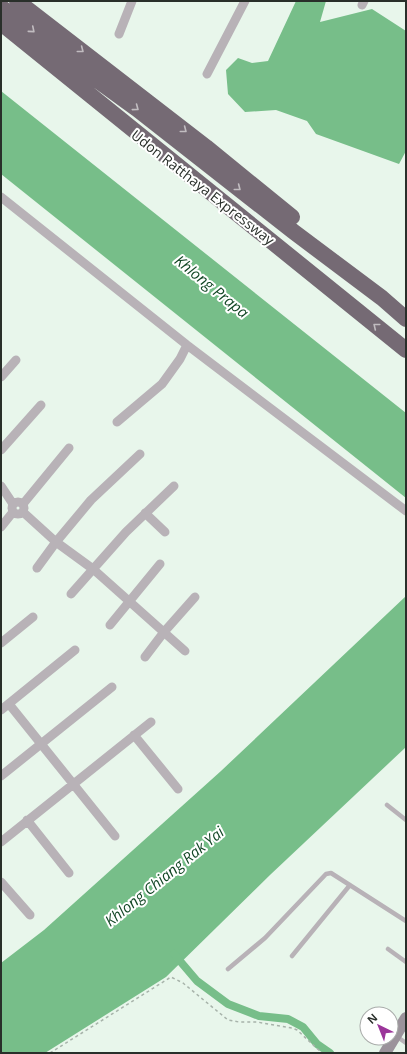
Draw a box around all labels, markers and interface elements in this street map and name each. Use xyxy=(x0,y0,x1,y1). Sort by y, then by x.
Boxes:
one-way arrow xyxy=(27,26,35,33)
one-way arrow xyxy=(77,46,84,53)
one-way arrow xyxy=(132,103,139,111)
street label: Udon Ratthaya Expressway xyxy=(127,125,279,250)
one-way arrow xyxy=(180,125,187,132)
one-way arrow xyxy=(234,184,241,191)
water label: Khlong Prapa xyxy=(171,250,254,322)
one-way arrow xyxy=(373,323,380,330)
water label: Khlong Chiang Rak Yai xyxy=(100,822,228,930)
north arrow xyxy=(359,1006,399,1046)
text: N xyxy=(363,1010,380,1027)

